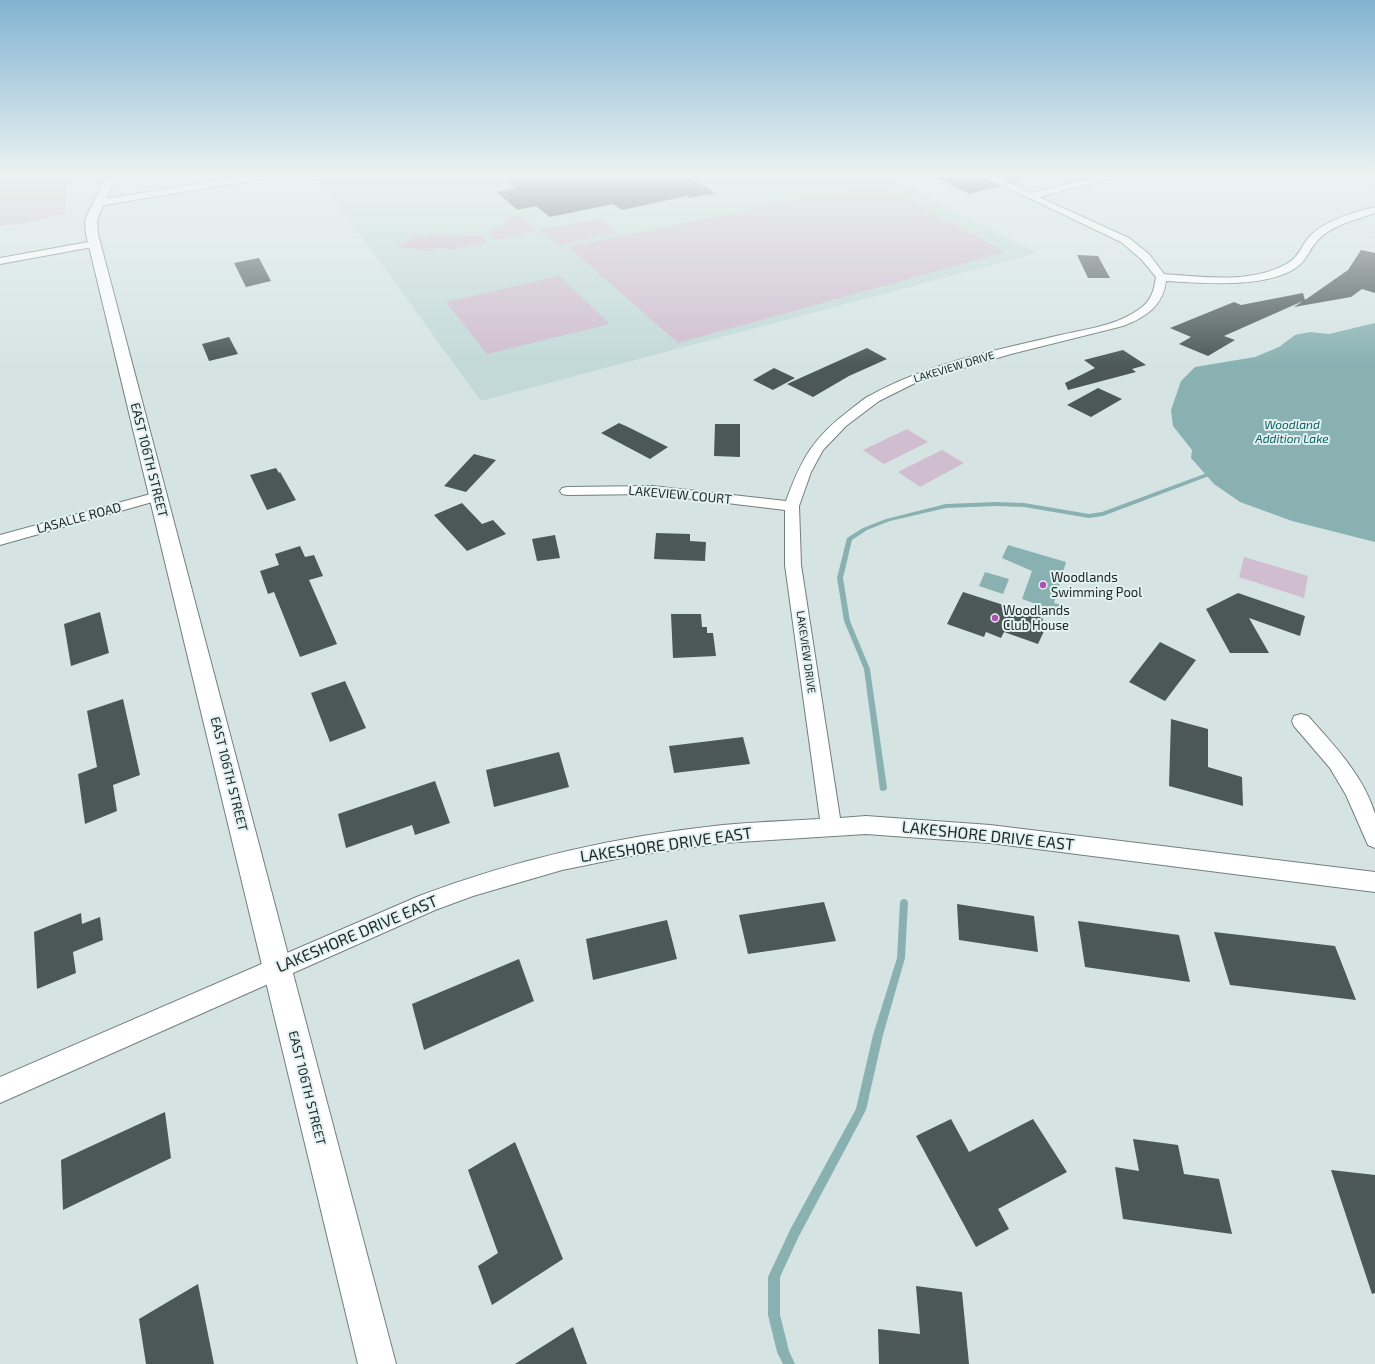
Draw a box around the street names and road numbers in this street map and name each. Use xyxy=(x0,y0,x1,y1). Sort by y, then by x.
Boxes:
street label: LAKEVIEW DRIVE xyxy=(912,348,996,386)
street label: EAST 106TH STREET xyxy=(127,401,171,519)
street label: LAKEVIEW COURT xyxy=(628,483,732,507)
street label: LASALLE ROAD xyxy=(35,499,123,537)
street label: LAKEVIEW DRIVE xyxy=(794,610,818,694)
street label: EAST 106TH STREET xyxy=(207,715,251,833)
street label: LAKESHORE DRIVE EAST xyxy=(901,817,1075,855)
street label: LAKESHORE DRIVE EAST xyxy=(579,823,753,867)
street label: LAKESHORE DRIVE EAST xyxy=(273,891,441,977)
street label: EAST 106TH STREET xyxy=(285,1029,329,1147)

